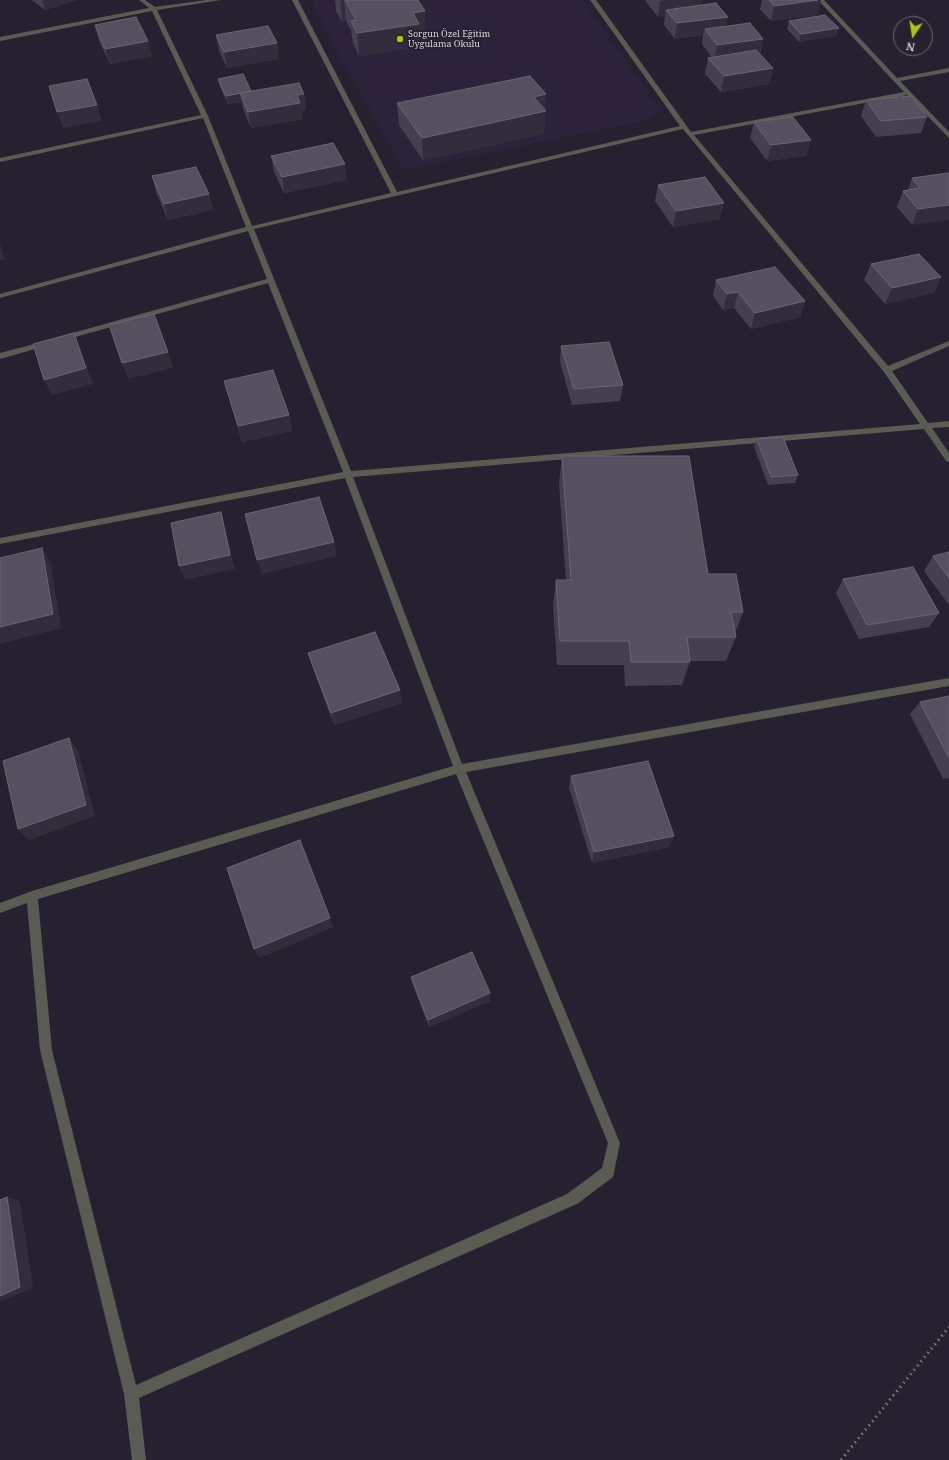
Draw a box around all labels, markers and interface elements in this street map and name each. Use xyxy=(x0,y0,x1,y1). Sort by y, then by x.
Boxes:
north arrow xyxy=(893,16,933,56)
place label: Sorgun Özel Eğitim Uygulama Okulu xyxy=(408,29,490,50)
marker: Sorgun Özel Eğitim Uygulama Okulu xyxy=(395,34,405,44)
text: N xyxy=(905,39,916,55)

